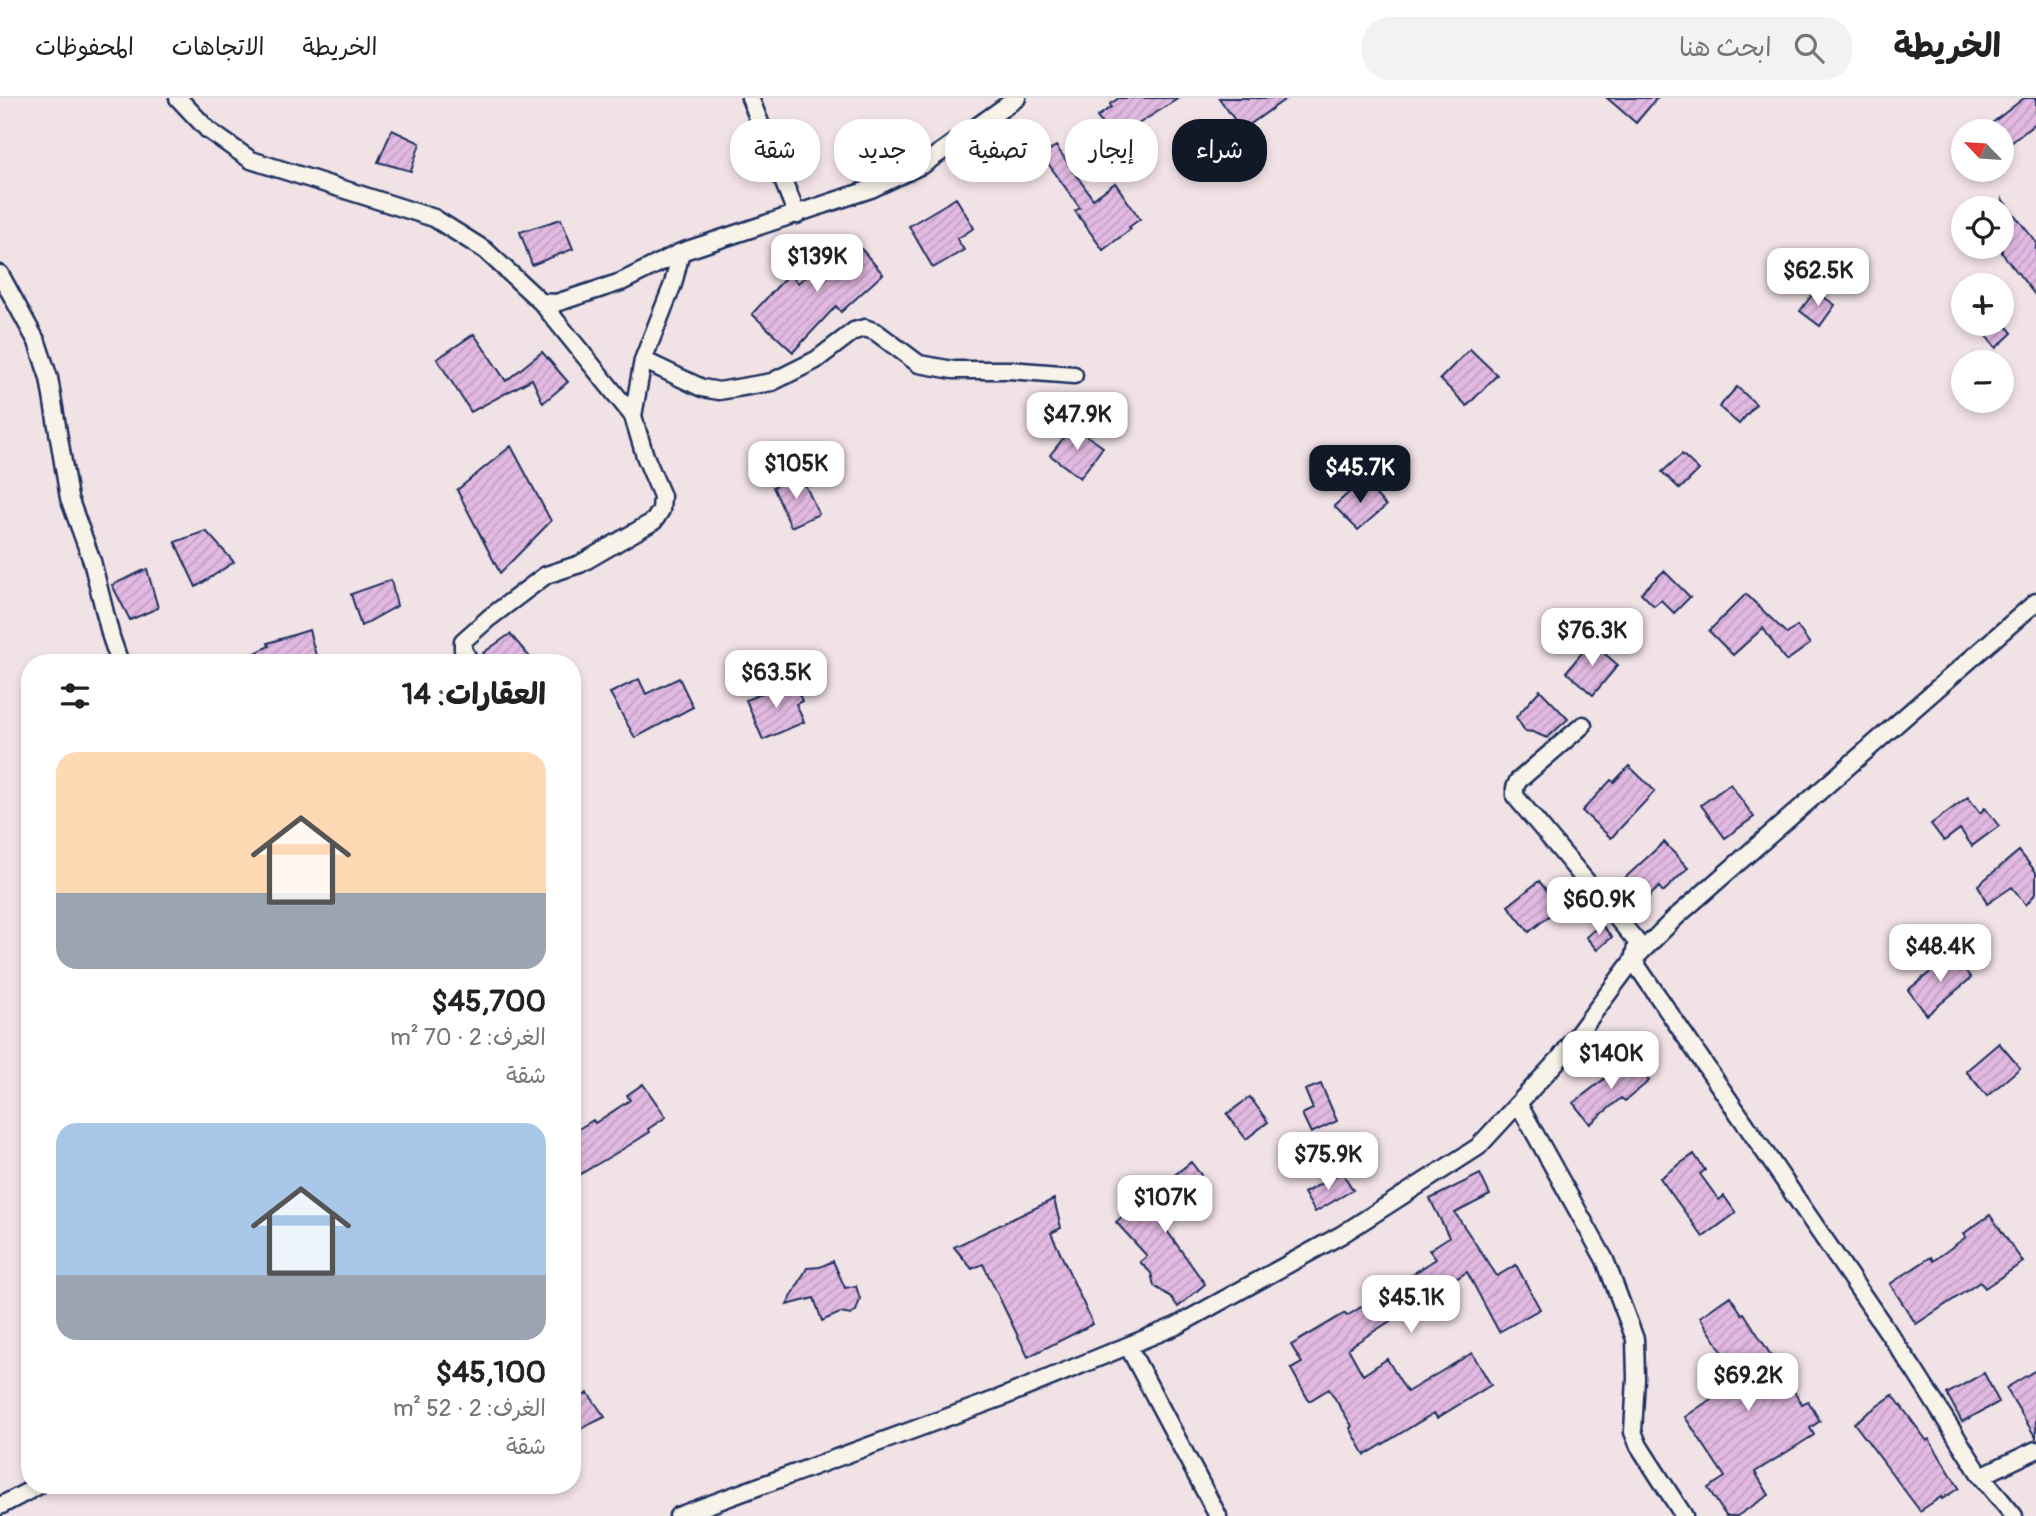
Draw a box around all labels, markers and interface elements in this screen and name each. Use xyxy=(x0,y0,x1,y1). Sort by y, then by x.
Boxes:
search box xyxy=(1362,17,1852,80)
text: الخريطة xyxy=(1894,26,2001,67)
icon: search xyxy=(1790,29,1828,67)
text: ابحث هنا xyxy=(1679,32,1772,64)
text: المحفوظات xyxy=(35,33,134,62)
text: الاتجاهات xyxy=(172,33,265,62)
text: الخريطة xyxy=(303,33,377,62)
chip: شقة xyxy=(730,119,820,182)
chip: جديد xyxy=(834,119,931,182)
chip: تصفية xyxy=(945,119,1051,182)
chip: إيجار xyxy=(1065,119,1158,182)
chip: شراء xyxy=(1172,119,1267,182)
north arrow xyxy=(1951,119,2014,182)
map controls xyxy=(1951,119,2014,413)
button: locate xyxy=(1951,196,2014,259)
pin: $139K xyxy=(768,234,866,294)
text: $139K xyxy=(787,242,847,271)
pin: $62.5K xyxy=(1761,248,1875,308)
text: $62.5K xyxy=(1783,256,1853,285)
button: + xyxy=(1951,273,2014,336)
button: − xyxy=(1951,350,2014,413)
pin: $47.9K xyxy=(1020,392,1134,452)
text: $47.9K xyxy=(1043,400,1111,429)
pin: $105K xyxy=(747,442,845,501)
pin: $45.7K xyxy=(1303,446,1417,505)
text: $105K xyxy=(764,449,828,478)
text: $45.7K xyxy=(1325,453,1395,482)
pin: $76.3K xyxy=(1535,608,1649,668)
text: $76.3K xyxy=(1557,616,1627,645)
pin: $63.5K xyxy=(719,650,833,710)
text: $63.5K xyxy=(741,658,811,687)
text: العقارات: 14 xyxy=(402,676,546,713)
icon: filters xyxy=(56,677,94,715)
icon: home xyxy=(238,797,364,923)
pin: $60.9K xyxy=(1542,878,1656,937)
text: $60.9K xyxy=(1563,885,1635,914)
pin: $48.4K xyxy=(1883,924,1997,984)
text: $48.4K xyxy=(1905,932,1975,961)
text: $45,700 xyxy=(432,983,546,1020)
text: الغرف: 2 · 70 m² xyxy=(390,1023,546,1052)
pin: $140K xyxy=(1562,1032,1660,1091)
text: $140K xyxy=(1579,1039,1643,1068)
text: شقة xyxy=(506,1061,546,1090)
pin: $75.9K xyxy=(1271,1132,1385,1192)
text: $75.9K xyxy=(1294,1140,1362,1169)
icon: home xyxy=(238,1168,364,1294)
pin: $107K xyxy=(1116,1176,1214,1235)
text: $107K xyxy=(1133,1183,1197,1212)
pin: $45.1K xyxy=(1354,1276,1468,1335)
text: $45.1K xyxy=(1378,1283,1444,1312)
text: $45,100 xyxy=(436,1354,546,1391)
pin: $69.2K xyxy=(1691,1354,1805,1413)
text: $69.2K xyxy=(1713,1361,1783,1390)
text: الغرف: 2 · 52 m² xyxy=(393,1394,546,1423)
text: شقة xyxy=(506,1432,546,1461)

